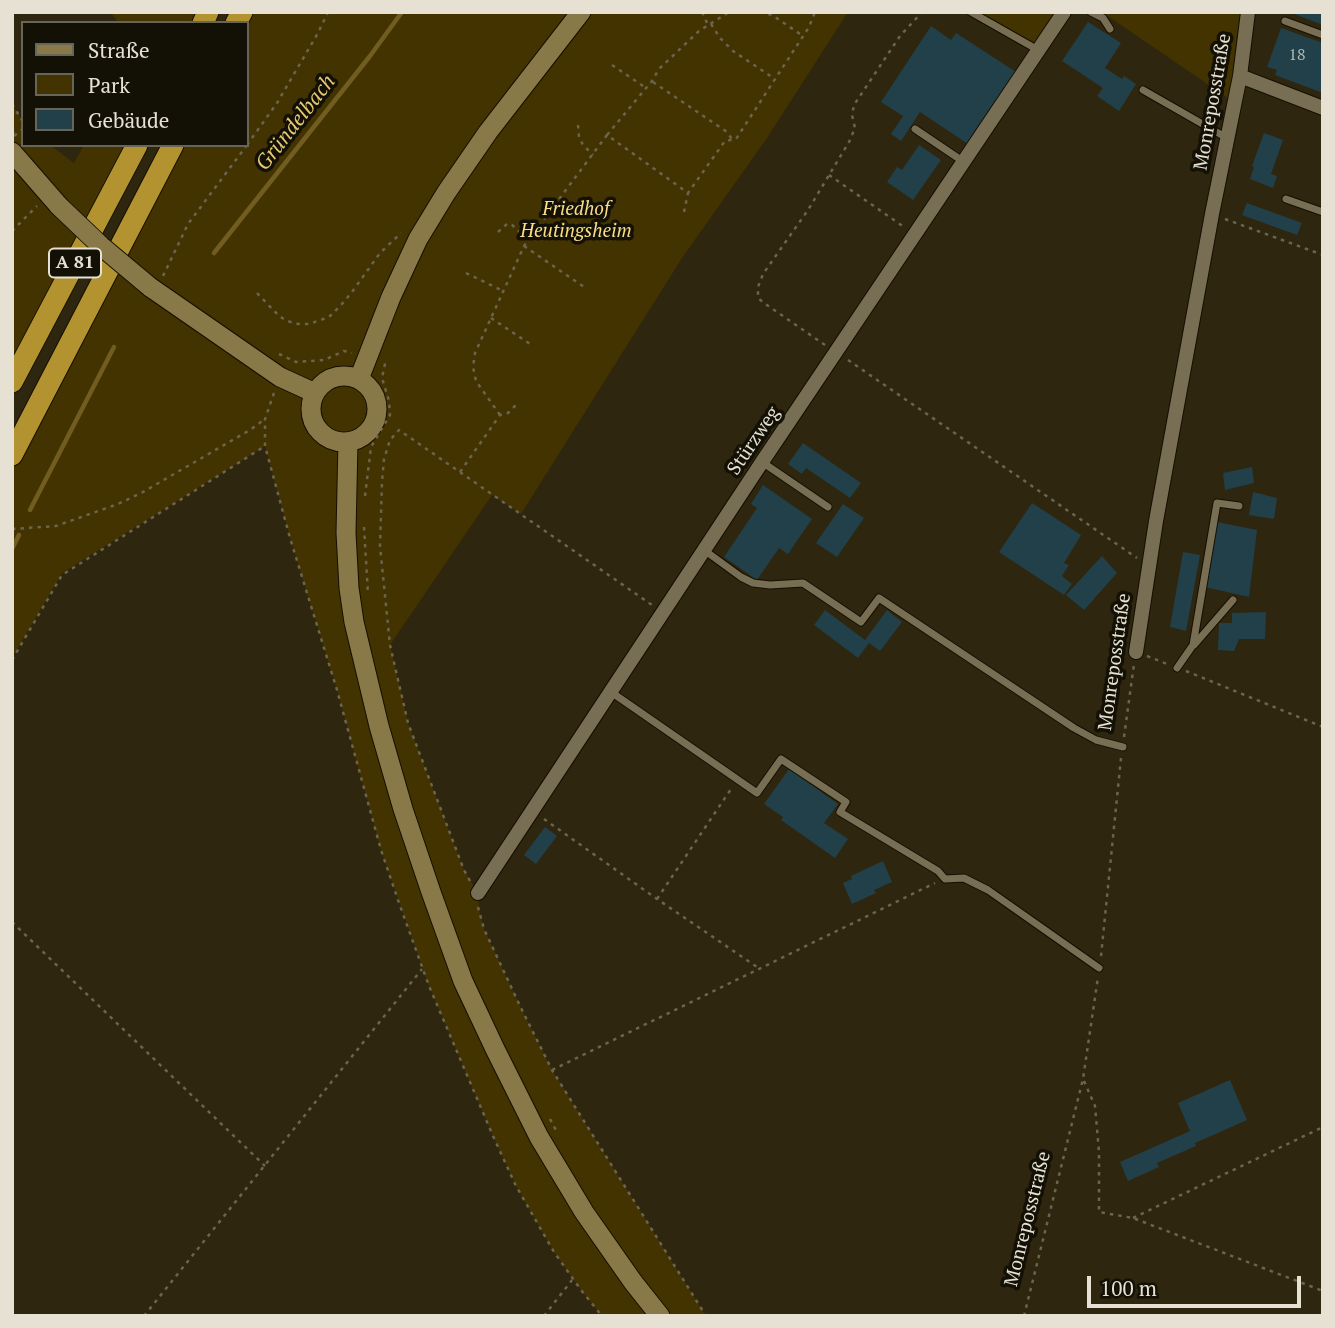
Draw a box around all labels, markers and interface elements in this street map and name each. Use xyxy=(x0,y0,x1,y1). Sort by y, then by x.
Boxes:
legend xyxy=(21,21,248,147)
street label: Monreposstraße xyxy=(1190,32,1236,172)
text: Straße xyxy=(88,36,150,64)
house number: 18 xyxy=(1288,45,1306,65)
water label: Gründelbach xyxy=(251,70,341,176)
text: Park xyxy=(88,71,130,99)
text: Gebäude xyxy=(88,106,169,134)
park label: Friedhof Heutingsheim xyxy=(520,199,632,243)
road number: A 81 xyxy=(49,248,101,278)
street label: Stürzweg xyxy=(723,402,785,480)
street label: Monreposstraße xyxy=(1094,592,1136,732)
street label: Monreposstraße xyxy=(1000,1149,1056,1289)
scale bar xyxy=(1090,1262,1304,1306)
text: 100 m xyxy=(1100,1274,1157,1302)

